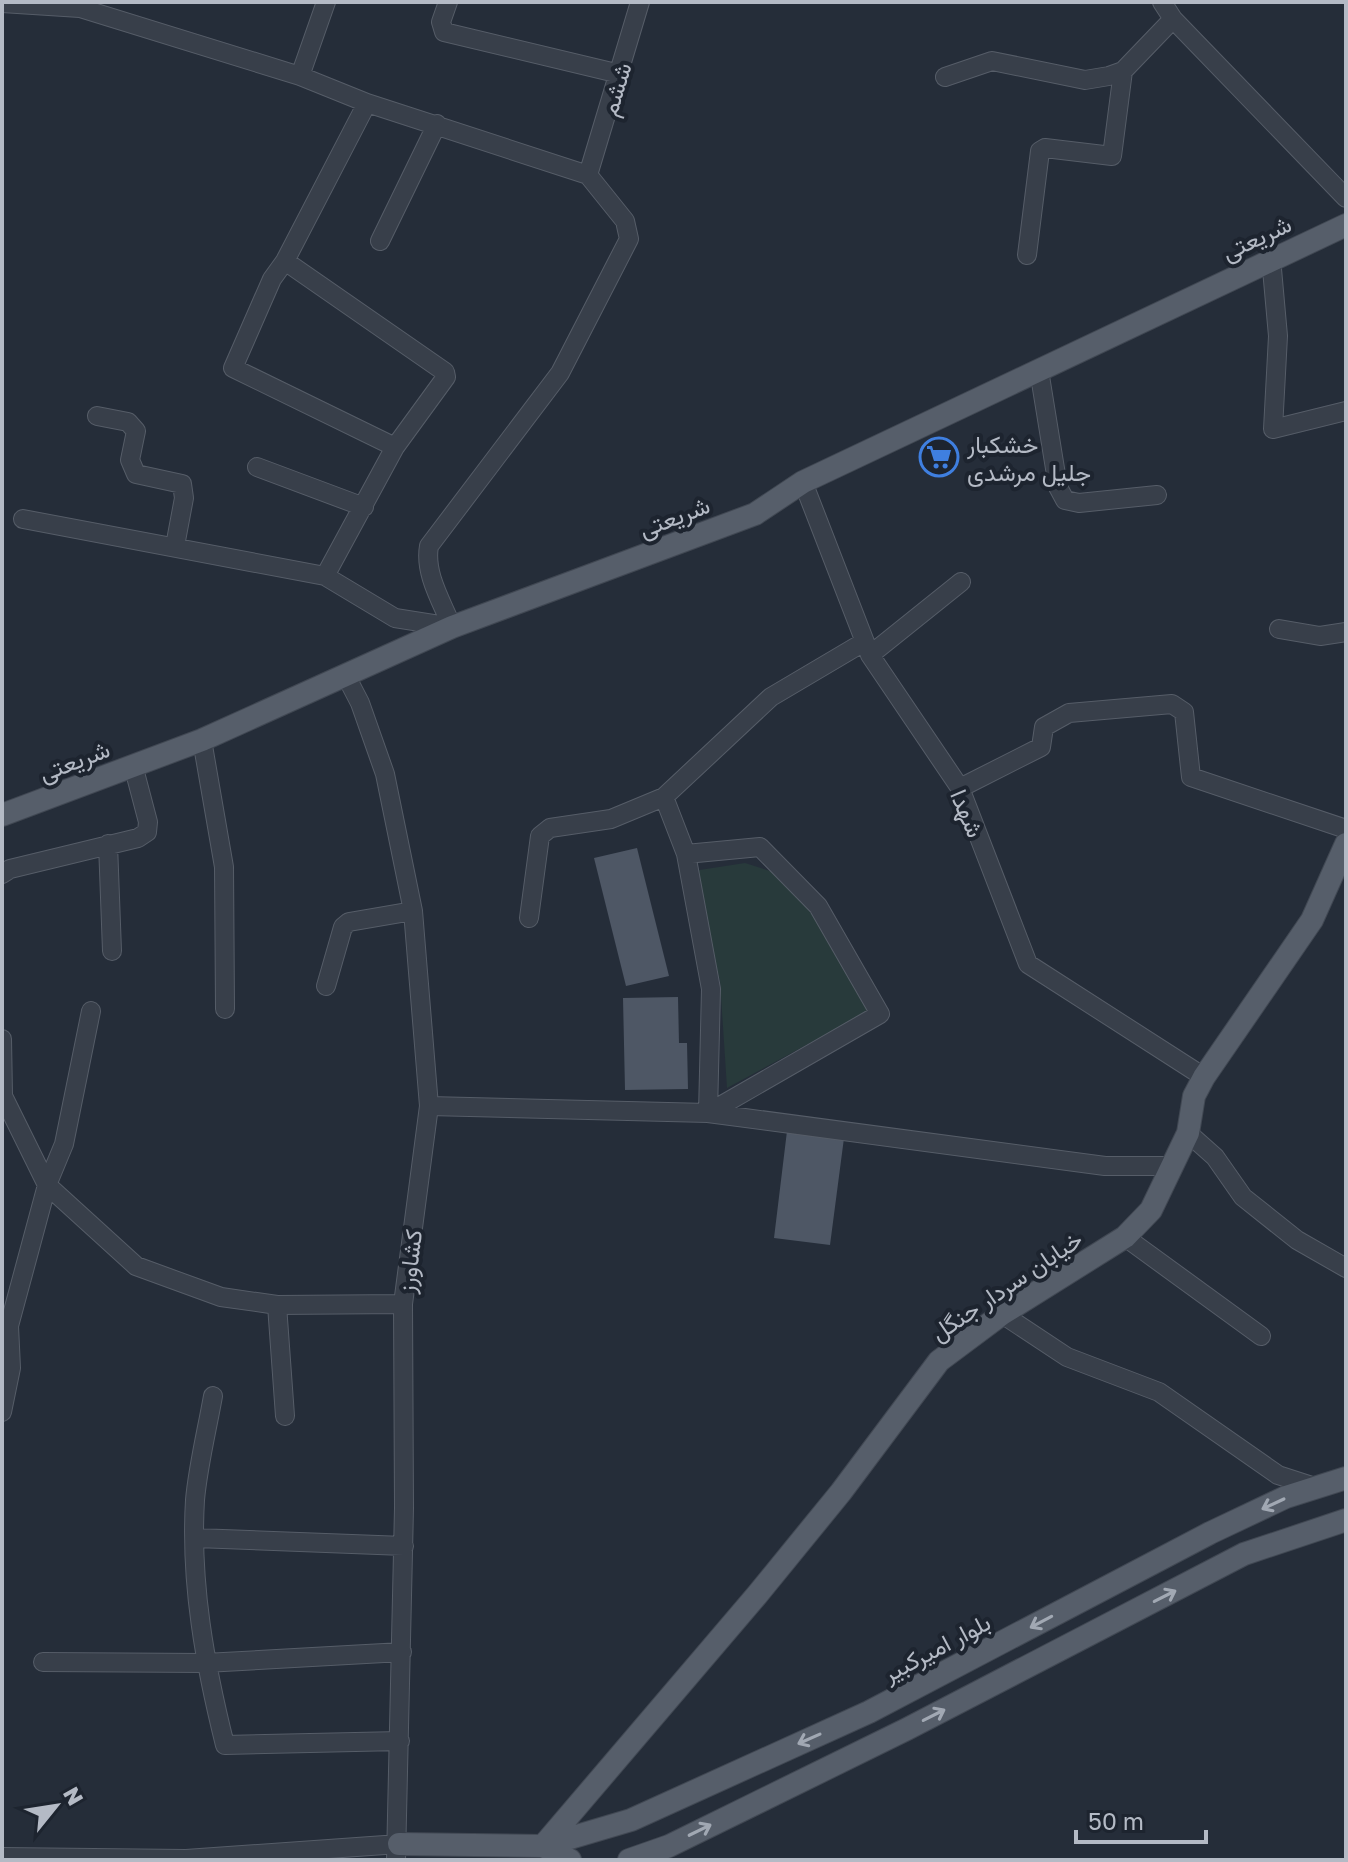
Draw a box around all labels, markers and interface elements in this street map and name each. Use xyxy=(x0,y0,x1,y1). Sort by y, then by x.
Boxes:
street label: ششم xyxy=(593,59,640,120)
street label: شریعتی xyxy=(1217,208,1296,268)
place label: خشکبار جلیل مرشدی xyxy=(966,429,1091,488)
supermarket icon: خشکبار جلیل مرشدی xyxy=(918,436,960,478)
street label: شریعتی xyxy=(634,489,714,545)
street label: شریعتی xyxy=(34,733,114,789)
street label: شهدا xyxy=(943,785,991,842)
street label: خیابان سردار جنگل xyxy=(925,1224,1088,1348)
street label: کشاورز xyxy=(391,1228,429,1296)
one-way arrow xyxy=(1261,1497,1285,1512)
one-way arrow xyxy=(1152,1587,1176,1603)
street label: بلوار امیرکبیر xyxy=(876,1607,996,1690)
one-way arrow xyxy=(1030,1614,1053,1630)
one-way arrow xyxy=(921,1707,945,1722)
one-way arrow xyxy=(797,1732,821,1747)
north arrow xyxy=(16,1766,96,1846)
text: N xyxy=(58,1782,90,1810)
scale bar xyxy=(1076,1794,1206,1844)
text: 50 m xyxy=(1088,1806,1144,1835)
one-way arrow xyxy=(688,1822,712,1837)

